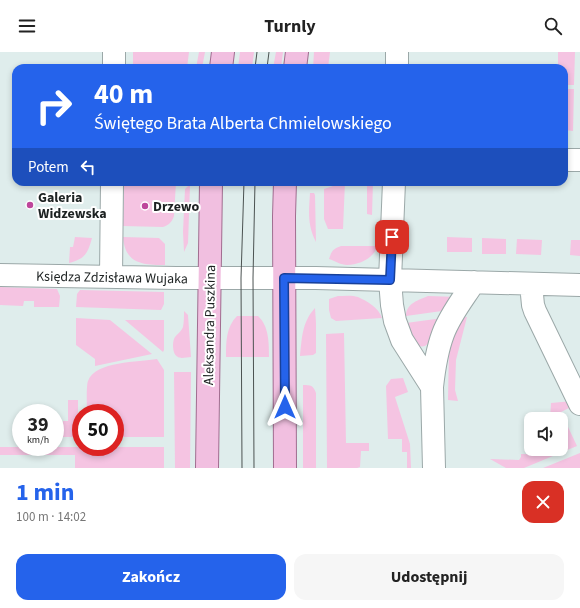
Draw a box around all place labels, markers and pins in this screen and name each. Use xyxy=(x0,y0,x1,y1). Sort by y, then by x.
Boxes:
place label: Galeria Widzewska xyxy=(38,188,107,224)
place label: Drzewo xyxy=(153,197,200,217)
marker: Galeria Widzewska xyxy=(25,200,35,210)
marker: Drzewo xyxy=(140,201,150,211)
pin xyxy=(375,220,409,254)

